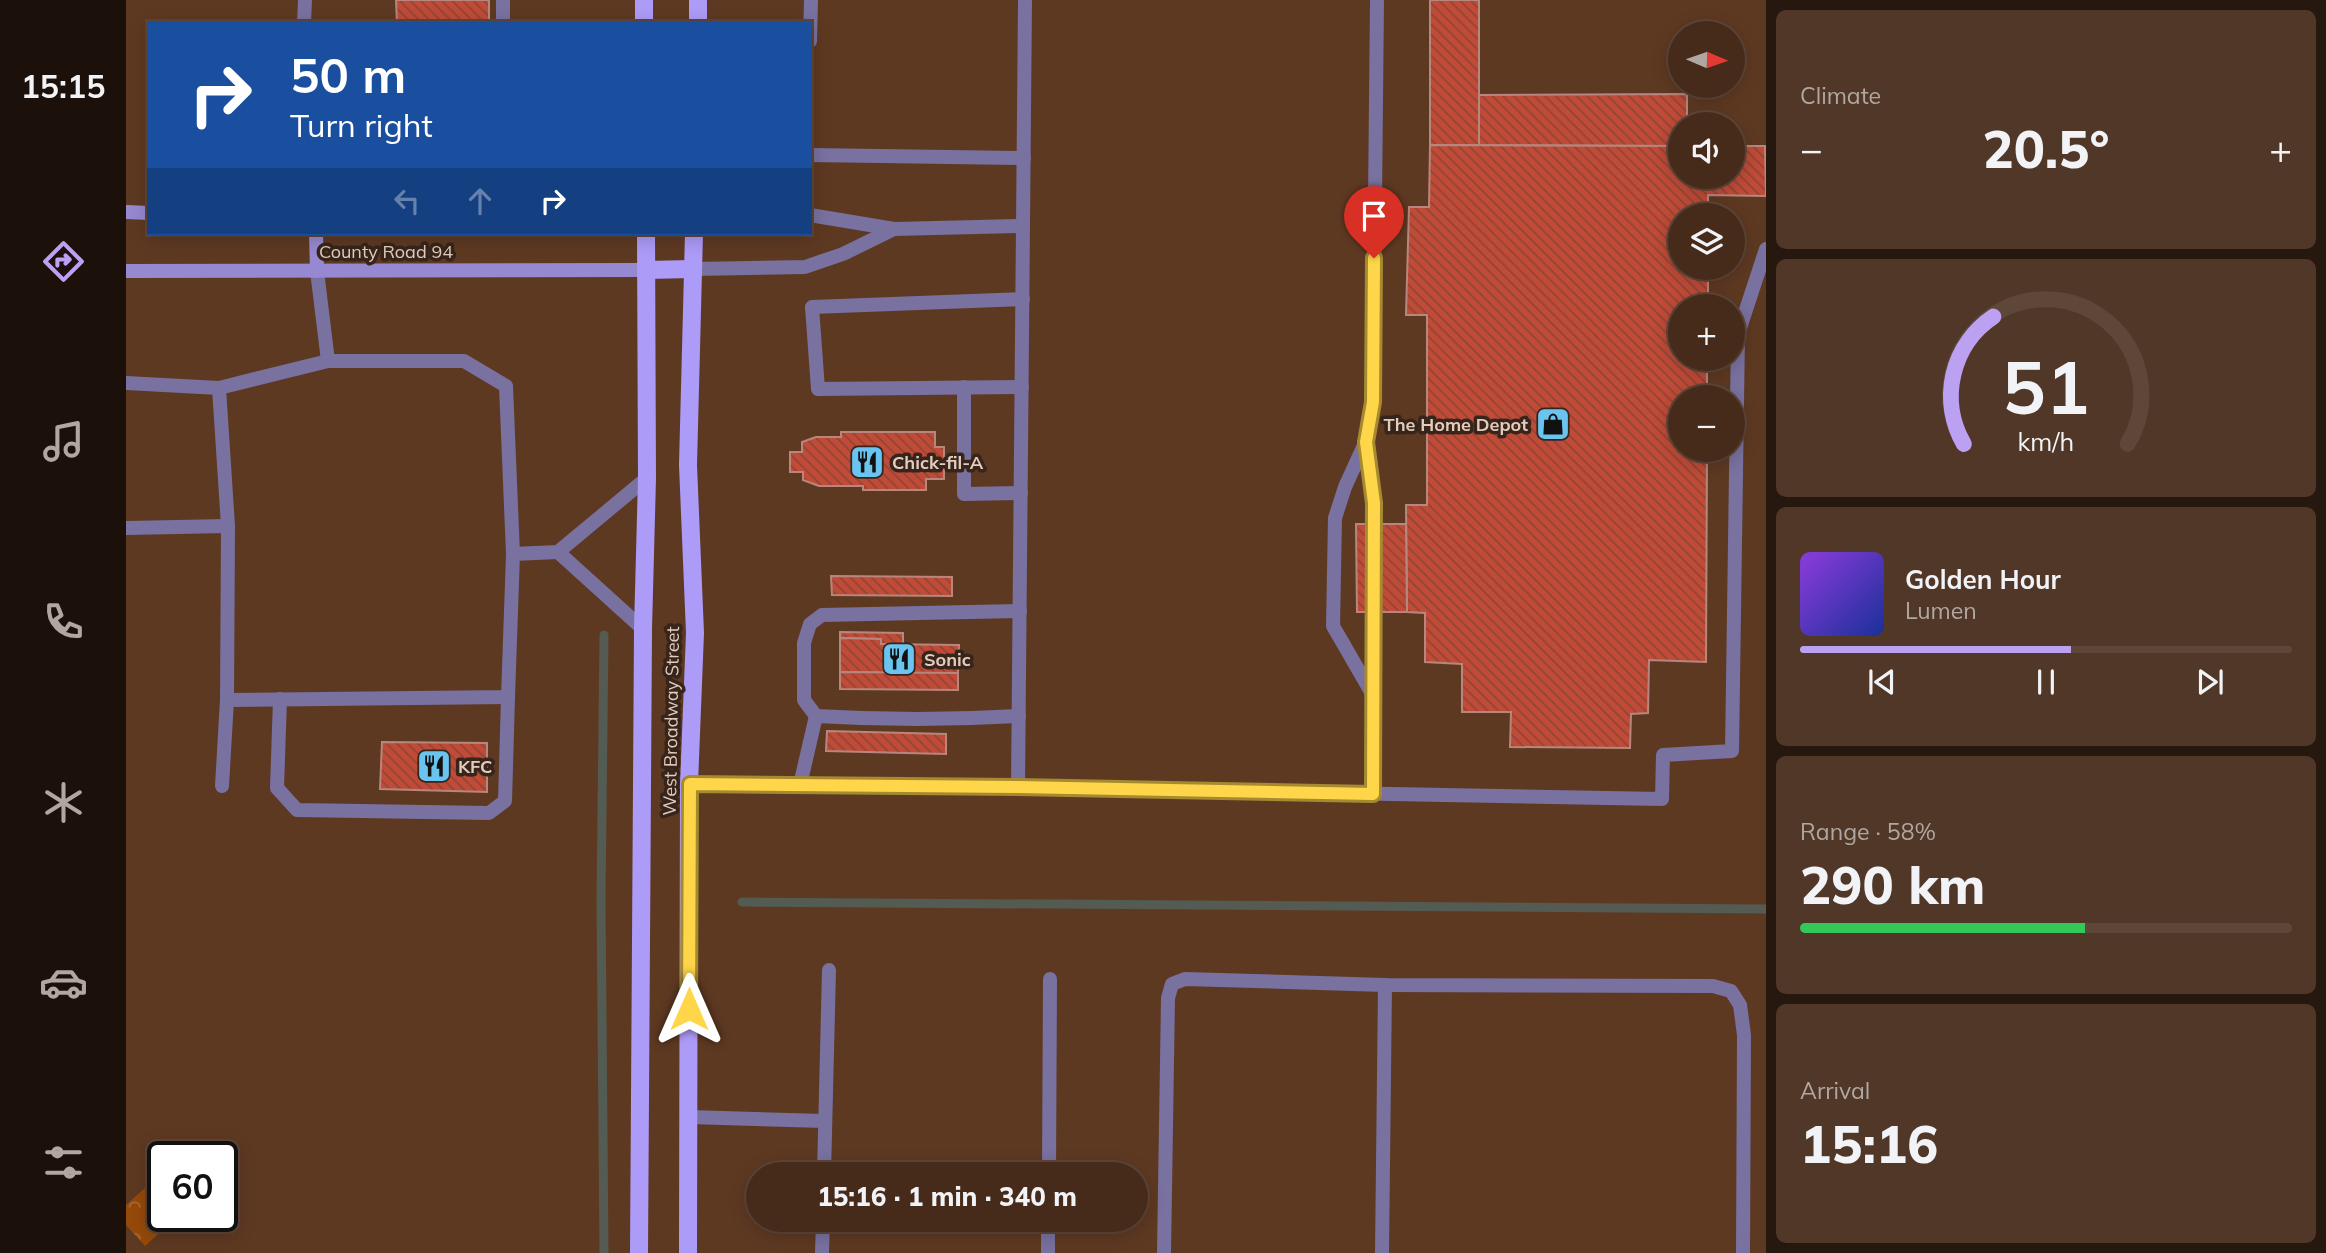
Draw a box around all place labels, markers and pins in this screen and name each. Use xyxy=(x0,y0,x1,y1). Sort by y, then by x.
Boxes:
pin xyxy=(1344,186,1404,258)
shop icon: The Home Depot xyxy=(1534,405,1572,443)
place label: The Home Depot xyxy=(1384,413,1528,436)
restaurant icon: Chick-fil-A xyxy=(848,443,886,481)
place label: Chick-fil-A xyxy=(892,451,984,474)
restaurant icon: Sonic xyxy=(880,640,918,678)
place label: Sonic xyxy=(924,648,971,671)
restaurant icon: KFC xyxy=(415,747,453,785)
place label: KFC xyxy=(458,755,492,778)

